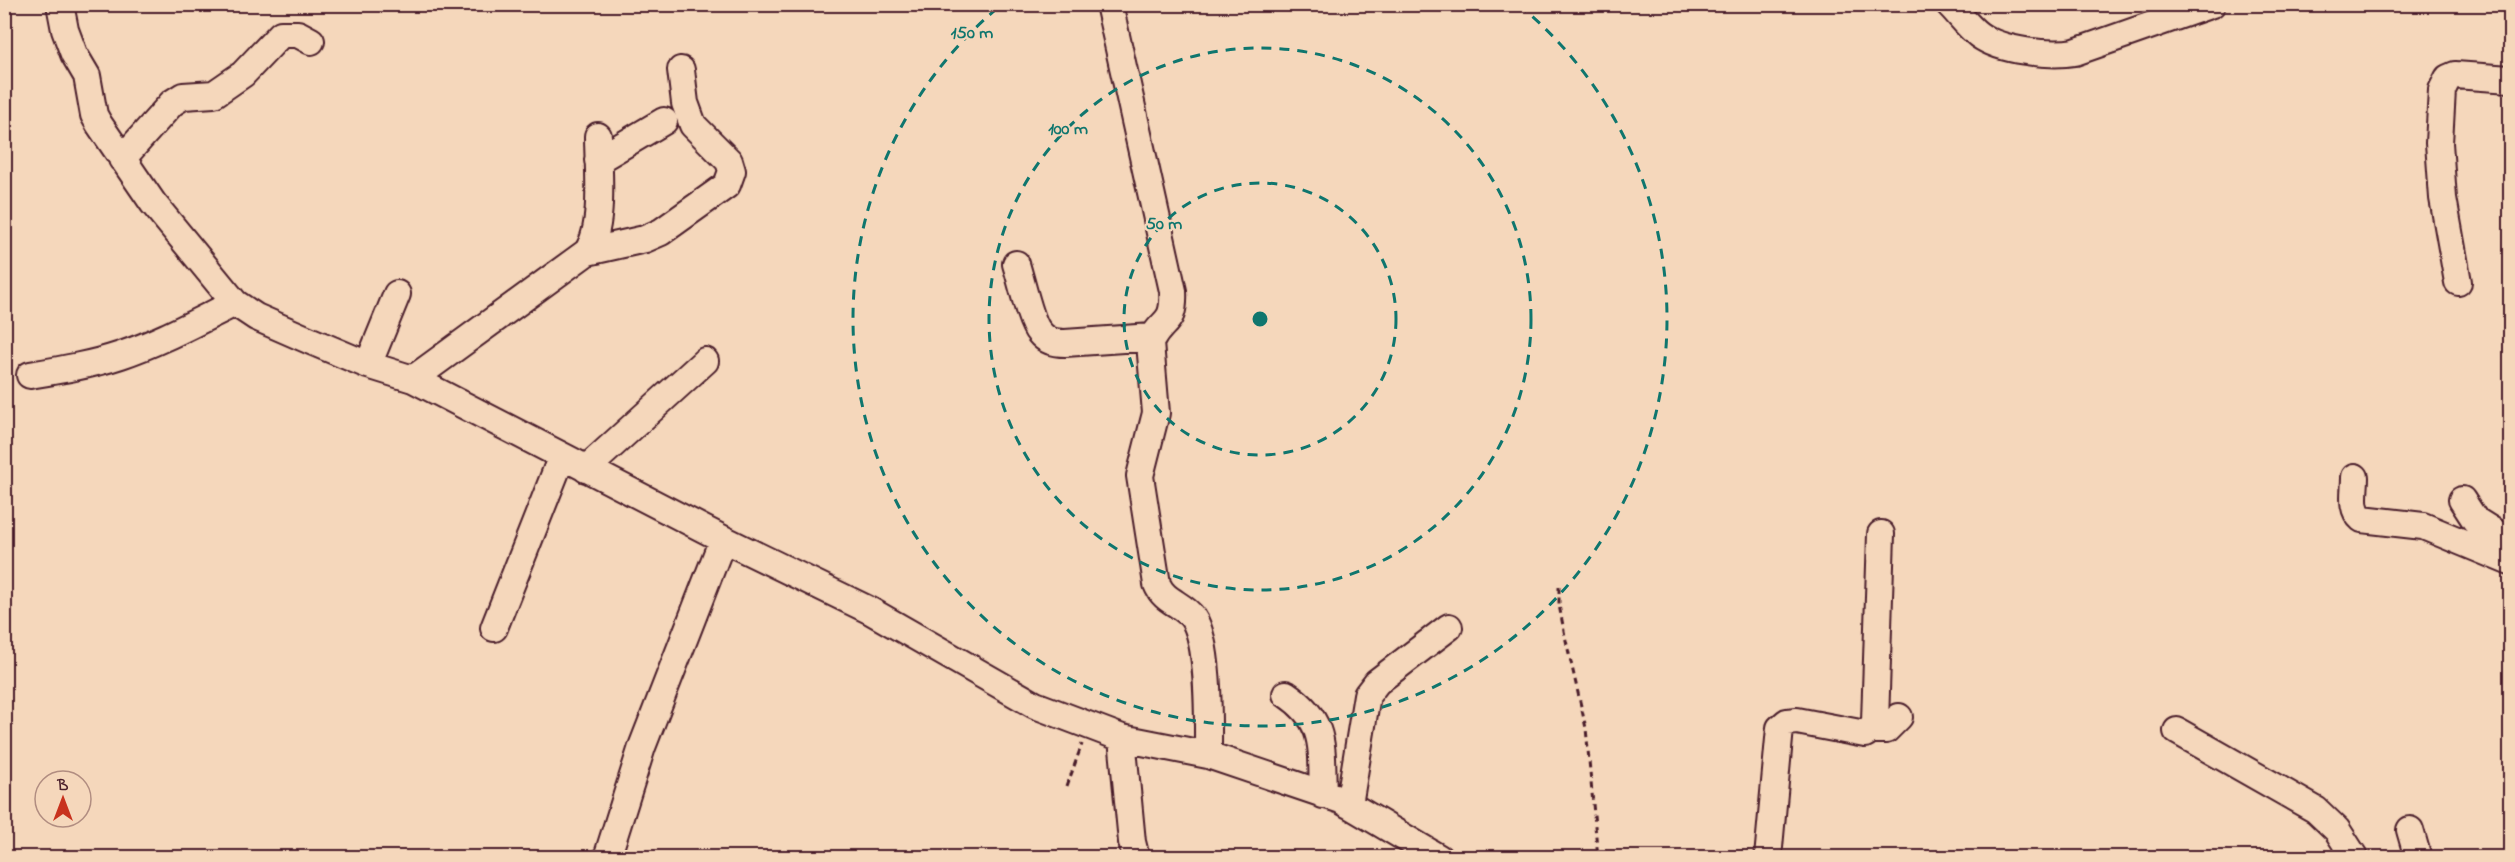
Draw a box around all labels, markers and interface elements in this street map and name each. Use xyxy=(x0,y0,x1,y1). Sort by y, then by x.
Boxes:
text: 150 m xyxy=(951,21,993,47)
text: 100 m xyxy=(1048,117,1088,143)
text: 50 m xyxy=(1146,212,1182,238)
centre of rings xyxy=(1250,309,1270,329)
north arrow xyxy=(33,769,93,829)
text: B xyxy=(57,774,69,798)

